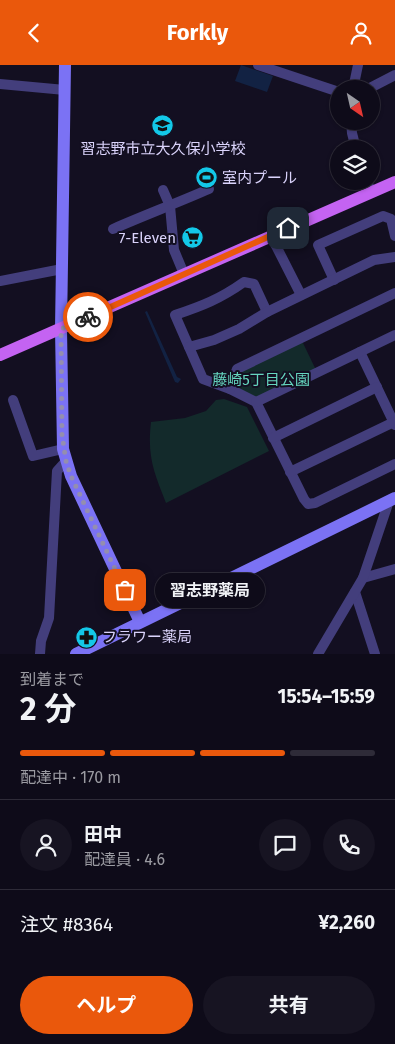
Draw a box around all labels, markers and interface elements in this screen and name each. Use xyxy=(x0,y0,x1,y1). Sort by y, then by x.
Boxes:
icon: back xyxy=(20,19,48,47)
text: Forkly xyxy=(167,19,228,46)
icon: person xyxy=(347,19,375,47)
north arrow xyxy=(330,80,380,130)
map controls xyxy=(330,80,380,190)
school or university icon: 習志野市立大久保小学校 xyxy=(151,114,175,138)
place label: 習志野市立大久保小学校 xyxy=(80,140,246,158)
button: layers xyxy=(330,140,380,190)
sports icon: 室内プール xyxy=(194,166,218,190)
place label: 室内プール xyxy=(222,169,297,187)
pin xyxy=(267,207,309,249)
icon: home xyxy=(274,214,302,242)
supermarket icon: 7-Eleven xyxy=(180,226,204,250)
place label: 7-Eleven xyxy=(119,229,176,247)
courier xyxy=(63,292,113,342)
icon: bike xyxy=(74,303,102,331)
park label: 藤崎5丁目公園 xyxy=(212,371,310,389)
pin xyxy=(104,569,146,611)
callout: 習志野薬局 xyxy=(155,573,265,607)
icon: bag xyxy=(111,576,139,604)
text: 習志野薬局 xyxy=(170,581,250,600)
pharmacy icon: フラワー薬局 xyxy=(74,625,98,649)
place label: フラワー薬局 xyxy=(102,628,192,646)
text: 到着まで xyxy=(20,670,84,689)
text: 15:54–15:59 xyxy=(278,685,375,708)
text: 2 分 xyxy=(20,690,76,728)
text: 配達中 · 170 m xyxy=(20,768,121,787)
button: person xyxy=(20,819,72,871)
button: chat xyxy=(259,819,311,871)
button: phone xyxy=(323,819,375,871)
text: 田中 xyxy=(84,823,122,846)
text: 配達員 · 4.6 xyxy=(84,850,165,869)
text: ¥2,260 xyxy=(318,911,375,934)
text: 注文 #8364 xyxy=(20,913,113,936)
button: ヘルプ xyxy=(20,976,193,1034)
button: 共有 xyxy=(203,976,375,1034)

